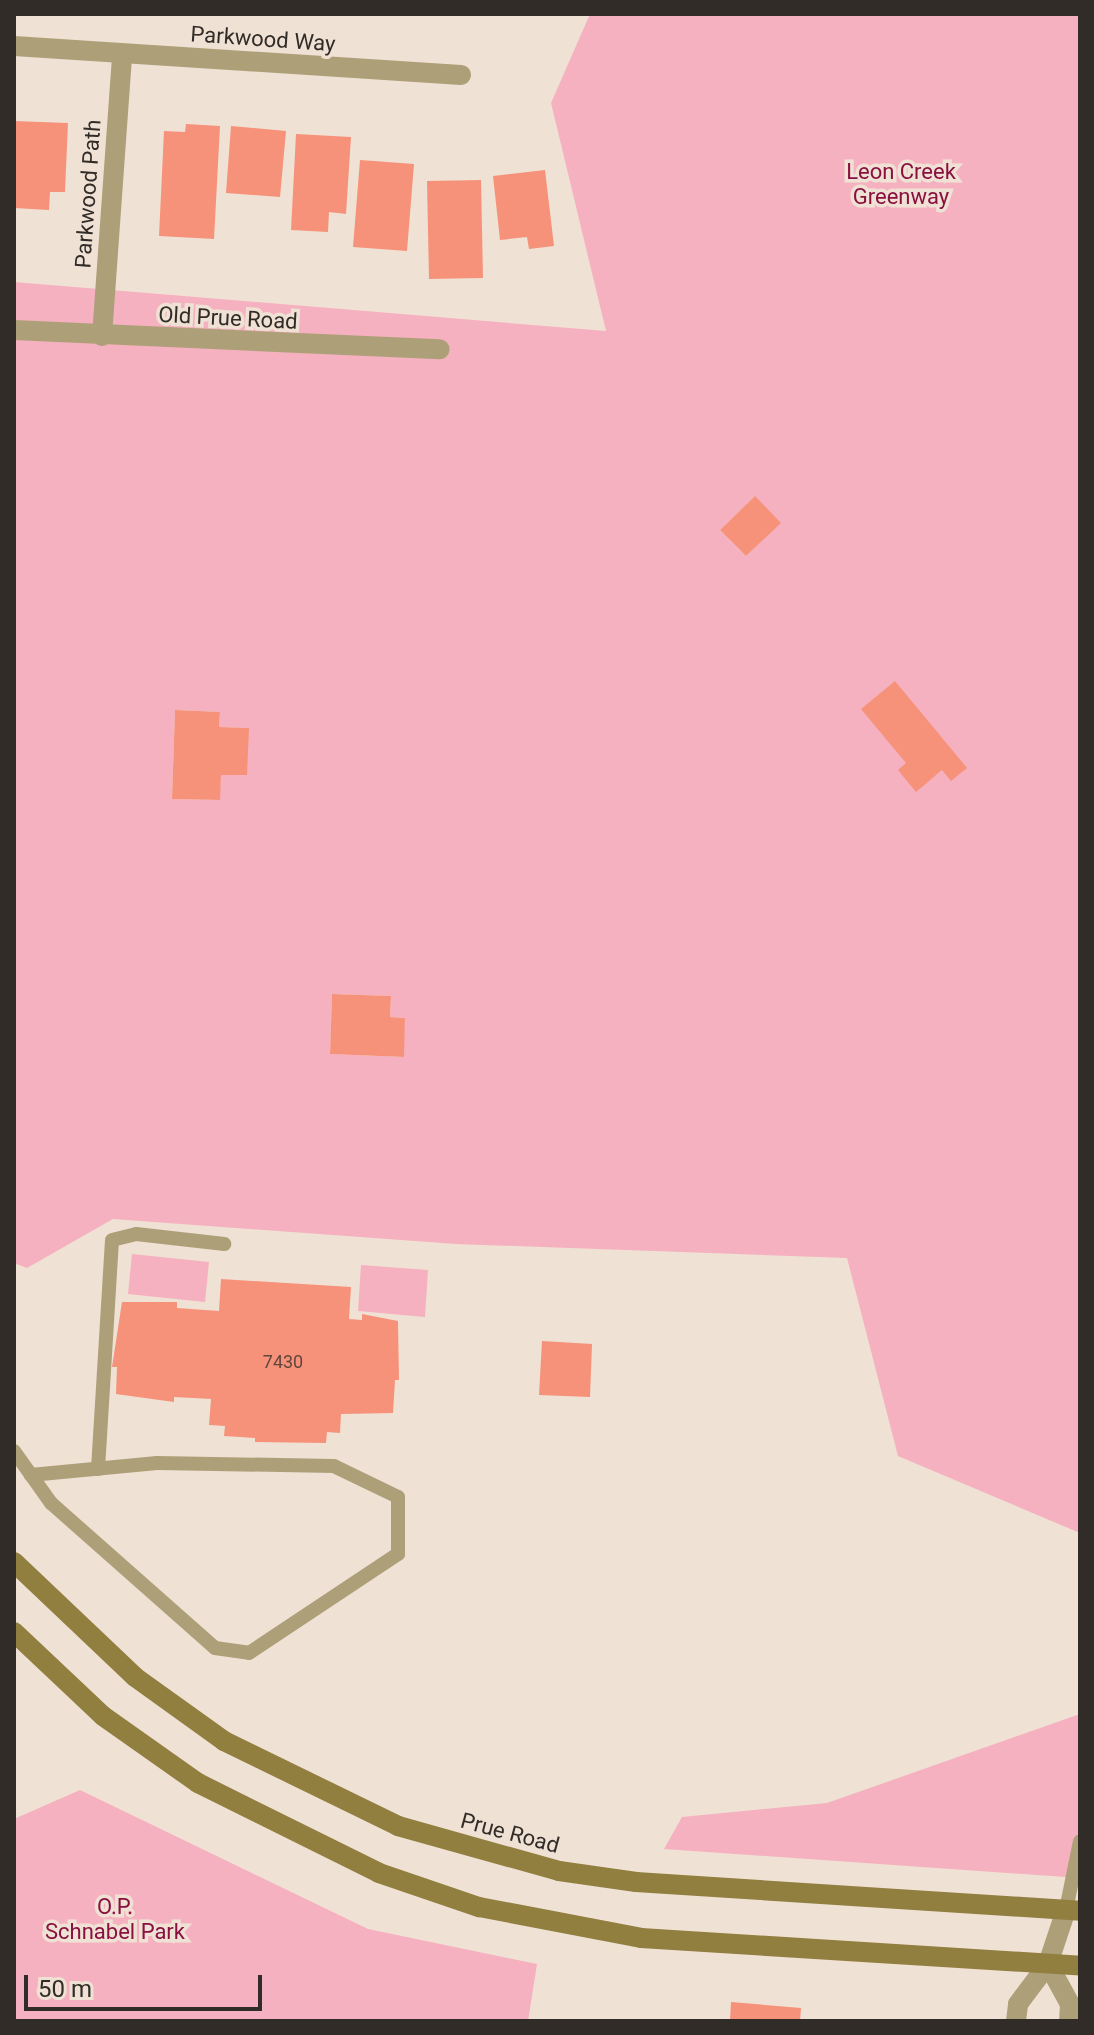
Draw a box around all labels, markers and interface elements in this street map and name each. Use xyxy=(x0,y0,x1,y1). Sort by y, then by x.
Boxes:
street label: Parkwood Way xyxy=(190,21,336,57)
street label: Parkwood Path xyxy=(70,119,106,269)
park label: Leon Creek Greenway xyxy=(846,158,956,210)
street label: Old Prue Road xyxy=(158,301,298,335)
house number: 7430 xyxy=(263,1351,303,1373)
street label: Prue Road xyxy=(458,1807,562,1859)
park label: O.P. Schnabel Park xyxy=(45,1893,185,1944)
scale bar xyxy=(28,1959,266,2009)
text: 50 m xyxy=(38,1975,92,2003)

